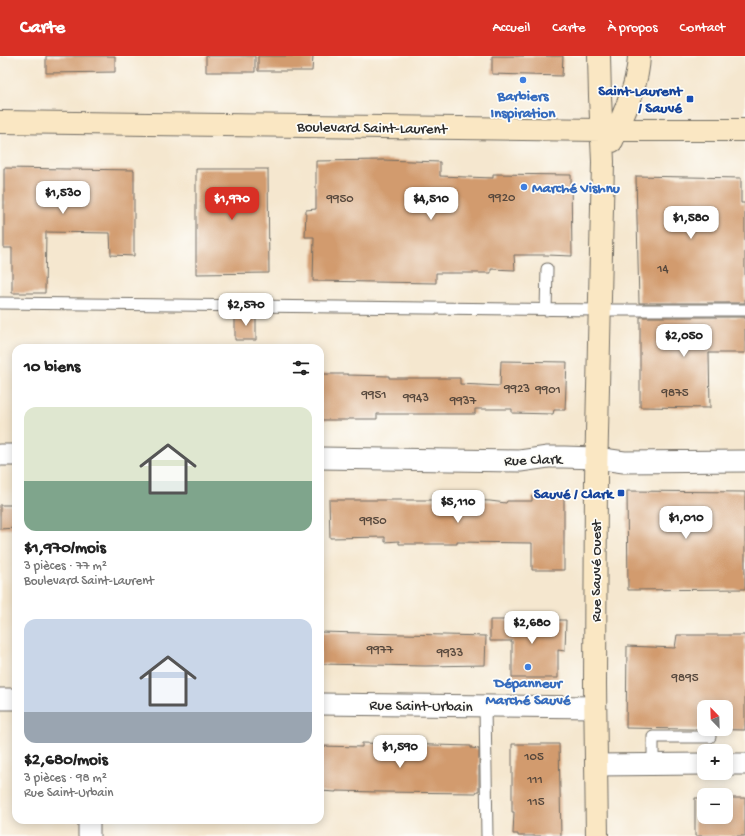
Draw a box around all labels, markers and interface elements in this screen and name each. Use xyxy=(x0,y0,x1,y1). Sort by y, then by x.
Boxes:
text: Carte xyxy=(20,17,65,40)
text: Accueil xyxy=(493,20,530,37)
text: Carte xyxy=(552,20,586,37)
text: À propos xyxy=(608,20,658,37)
text: Contact xyxy=(680,20,725,37)
marker: Barbiers Inspiration xyxy=(518,75,528,85)
place label: Saint-Laurent / Sauvé xyxy=(598,83,684,118)
place label: Barbiers Inspiration xyxy=(491,88,556,123)
marker: Saint-Laurent / Sauvé xyxy=(685,94,695,104)
street label: Boulevard Saint-Laurent xyxy=(296,119,449,139)
place label: Marché Vishnu xyxy=(532,180,621,198)
pin: $1,530 xyxy=(30,181,96,215)
marker: Marché Vishnu xyxy=(519,182,529,192)
text: $1,530 xyxy=(45,186,81,201)
pin: $1,970 xyxy=(199,187,265,221)
pin: $4,510 xyxy=(398,187,464,221)
house number: 9920 xyxy=(488,191,516,206)
text: $1,970 xyxy=(214,192,250,207)
house number: 9950 xyxy=(325,192,354,207)
text: $4,510 xyxy=(413,192,449,207)
pin: $1,580 xyxy=(658,206,724,240)
text: $1,580 xyxy=(673,211,709,226)
house number: 14 xyxy=(656,262,669,277)
pin: $2,570 xyxy=(213,293,279,327)
text: $2,570 xyxy=(227,298,265,313)
pin: $2,050 xyxy=(651,324,717,358)
text: $2,050 xyxy=(665,329,703,344)
icon: filters xyxy=(290,357,312,379)
text: 10 biens xyxy=(24,358,80,378)
house number: 9923 xyxy=(503,382,530,397)
house number: 9901 xyxy=(534,383,561,398)
house number: 9875 xyxy=(660,386,689,401)
house number: 9951 xyxy=(360,388,387,403)
house number: 9943 xyxy=(402,391,429,406)
house number: 9937 xyxy=(449,394,477,409)
icon: home xyxy=(132,433,204,505)
street label: Rue Clark xyxy=(504,451,564,471)
place label: Sauvé / Clark xyxy=(534,486,615,504)
marker: Sauvé / Clark xyxy=(616,488,626,498)
pin: $5,110 xyxy=(425,490,491,524)
text: $5,110 xyxy=(441,495,475,510)
pin: $1,010 xyxy=(653,506,719,540)
text: $1,010 xyxy=(668,511,704,526)
house number: 9950 xyxy=(358,514,387,529)
street label: Rue Sauvé Ouest xyxy=(588,518,606,622)
text: $1,970/mois xyxy=(24,539,106,559)
text: 3 pièces · 77 m² xyxy=(24,559,107,574)
text: Boulevard Saint-Laurent xyxy=(24,574,154,589)
pin: $2,680 xyxy=(499,611,565,645)
text: $2,680 xyxy=(513,616,551,631)
house number: 9977 xyxy=(366,643,395,658)
icon: home xyxy=(132,645,204,717)
house number: 9933 xyxy=(436,646,464,661)
marker: Dépanneur Marché Sauvé xyxy=(523,662,533,672)
house number: 9895 xyxy=(671,671,699,686)
place label: Dépanneur Marché Sauvé xyxy=(485,675,572,710)
street label: Rue Saint-Urbain xyxy=(369,697,473,717)
north arrow xyxy=(697,700,733,736)
map controls xyxy=(697,700,733,824)
pin: $1,590 xyxy=(367,735,433,769)
text: $1,590 xyxy=(382,740,418,755)
button: + xyxy=(697,744,733,780)
house number: 105 xyxy=(523,750,544,765)
text: $2,680/mois xyxy=(24,751,108,771)
text: 3 pièces · 98 m² xyxy=(24,771,107,786)
house number: 111 xyxy=(526,773,543,788)
text: Rue Saint-Urbain xyxy=(24,786,114,801)
button: − xyxy=(697,788,733,824)
house number: 115 xyxy=(526,795,545,810)

